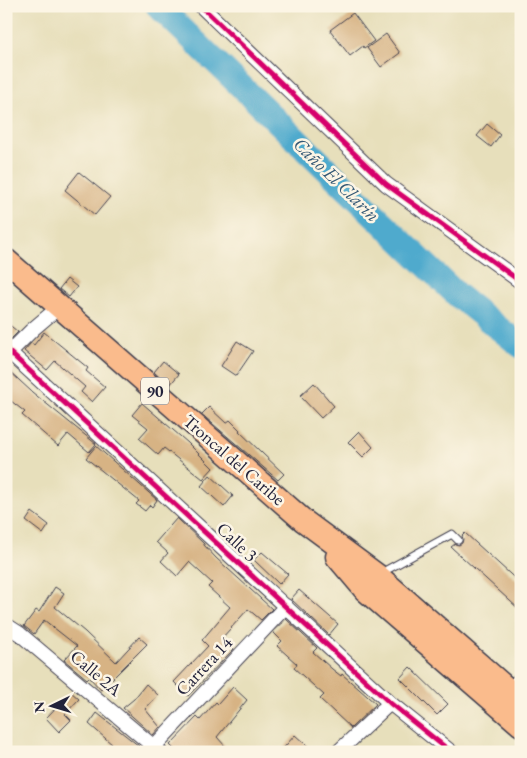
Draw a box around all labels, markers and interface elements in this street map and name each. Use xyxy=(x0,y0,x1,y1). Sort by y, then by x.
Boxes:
water label: Caño El Clarín xyxy=(288,132,385,227)
road number: 90 xyxy=(141,378,169,404)
street label: Troncal del Caribe xyxy=(179,409,290,510)
street label: Calle 3 xyxy=(212,517,263,566)
street label: Carrera 14 xyxy=(170,631,237,700)
street label: Calle 2A xyxy=(66,644,127,701)
north arrow xyxy=(28,680,78,730)
text: N xyxy=(30,700,49,714)

